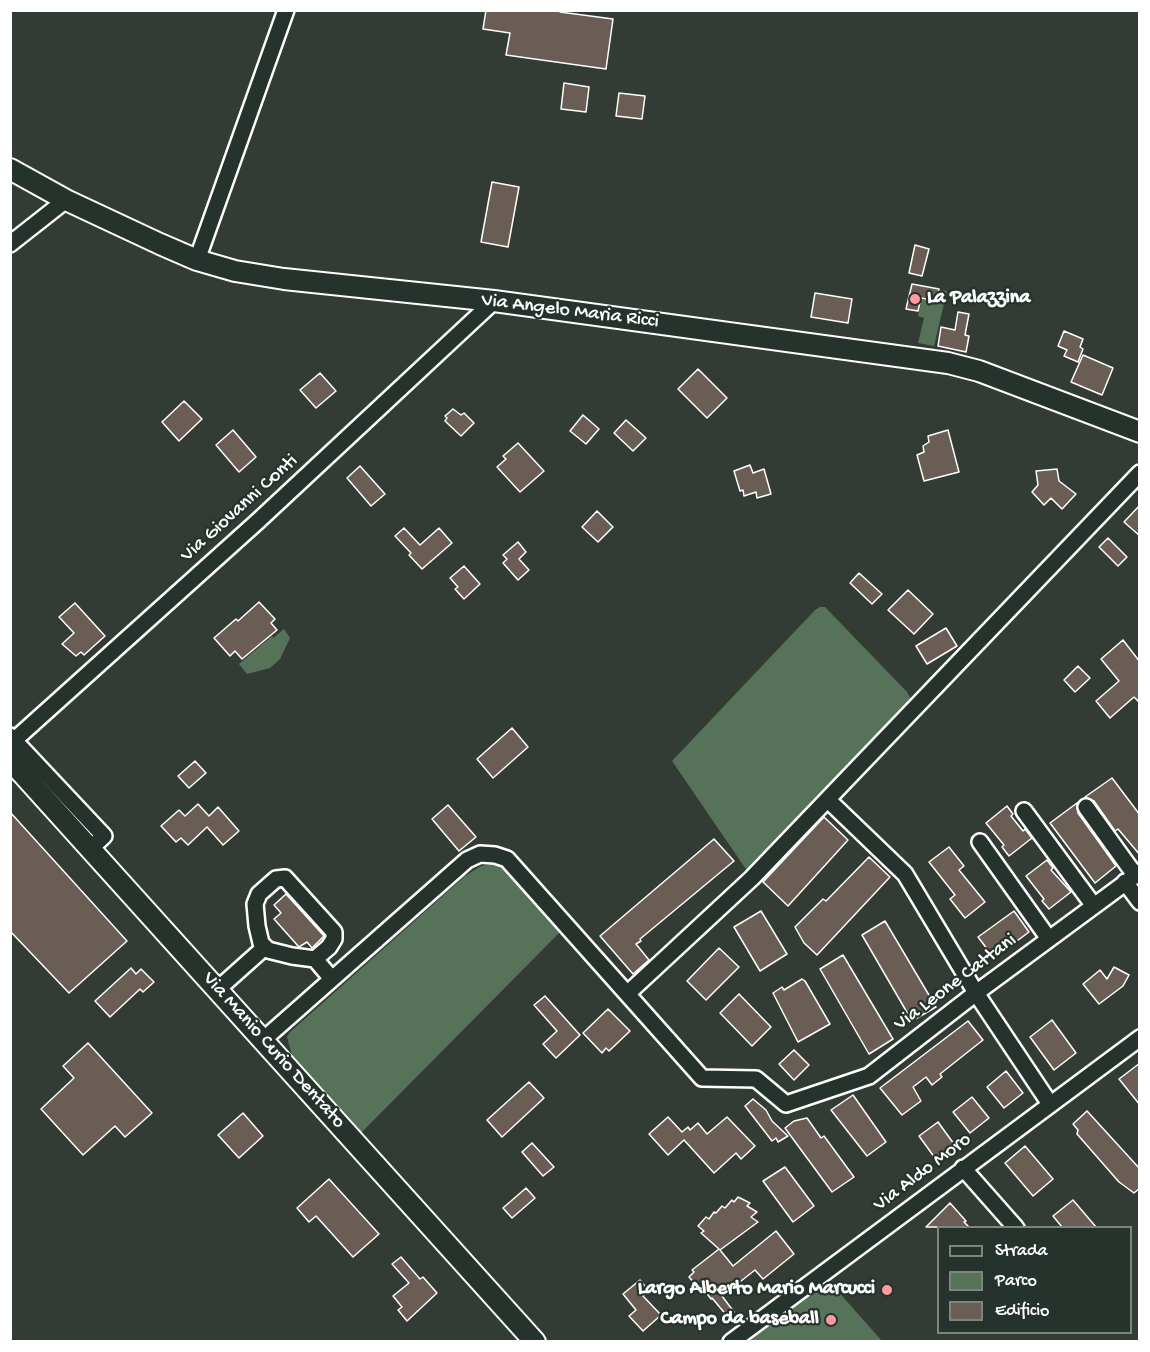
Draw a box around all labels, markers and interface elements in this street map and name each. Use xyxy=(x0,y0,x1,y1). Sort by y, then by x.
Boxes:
place label: La Palazzina xyxy=(927,287,1030,311)
street label: Via Angelo Maria Ricci xyxy=(480,289,660,335)
marker: La Palazzina xyxy=(908,292,922,306)
street label: Via Giovanni Conti xyxy=(176,450,304,568)
street label: Via Leone Cattani xyxy=(890,929,1022,1037)
street label: Via Manio Curio Dentato xyxy=(196,968,350,1134)
street label: Via Aldo Moro xyxy=(869,1128,977,1218)
legend xyxy=(937,1226,1132,1334)
text: Strada xyxy=(995,1241,1048,1262)
text: Parco xyxy=(995,1271,1037,1292)
place label: Largo Alberto Mario Marcucci xyxy=(638,1278,875,1302)
marker: Largo Alberto Mario Marcucci xyxy=(880,1283,894,1297)
text: Edificio xyxy=(995,1301,1049,1322)
place label: Campo da baseball xyxy=(661,1308,819,1332)
marker: Campo da baseball xyxy=(824,1313,838,1327)

